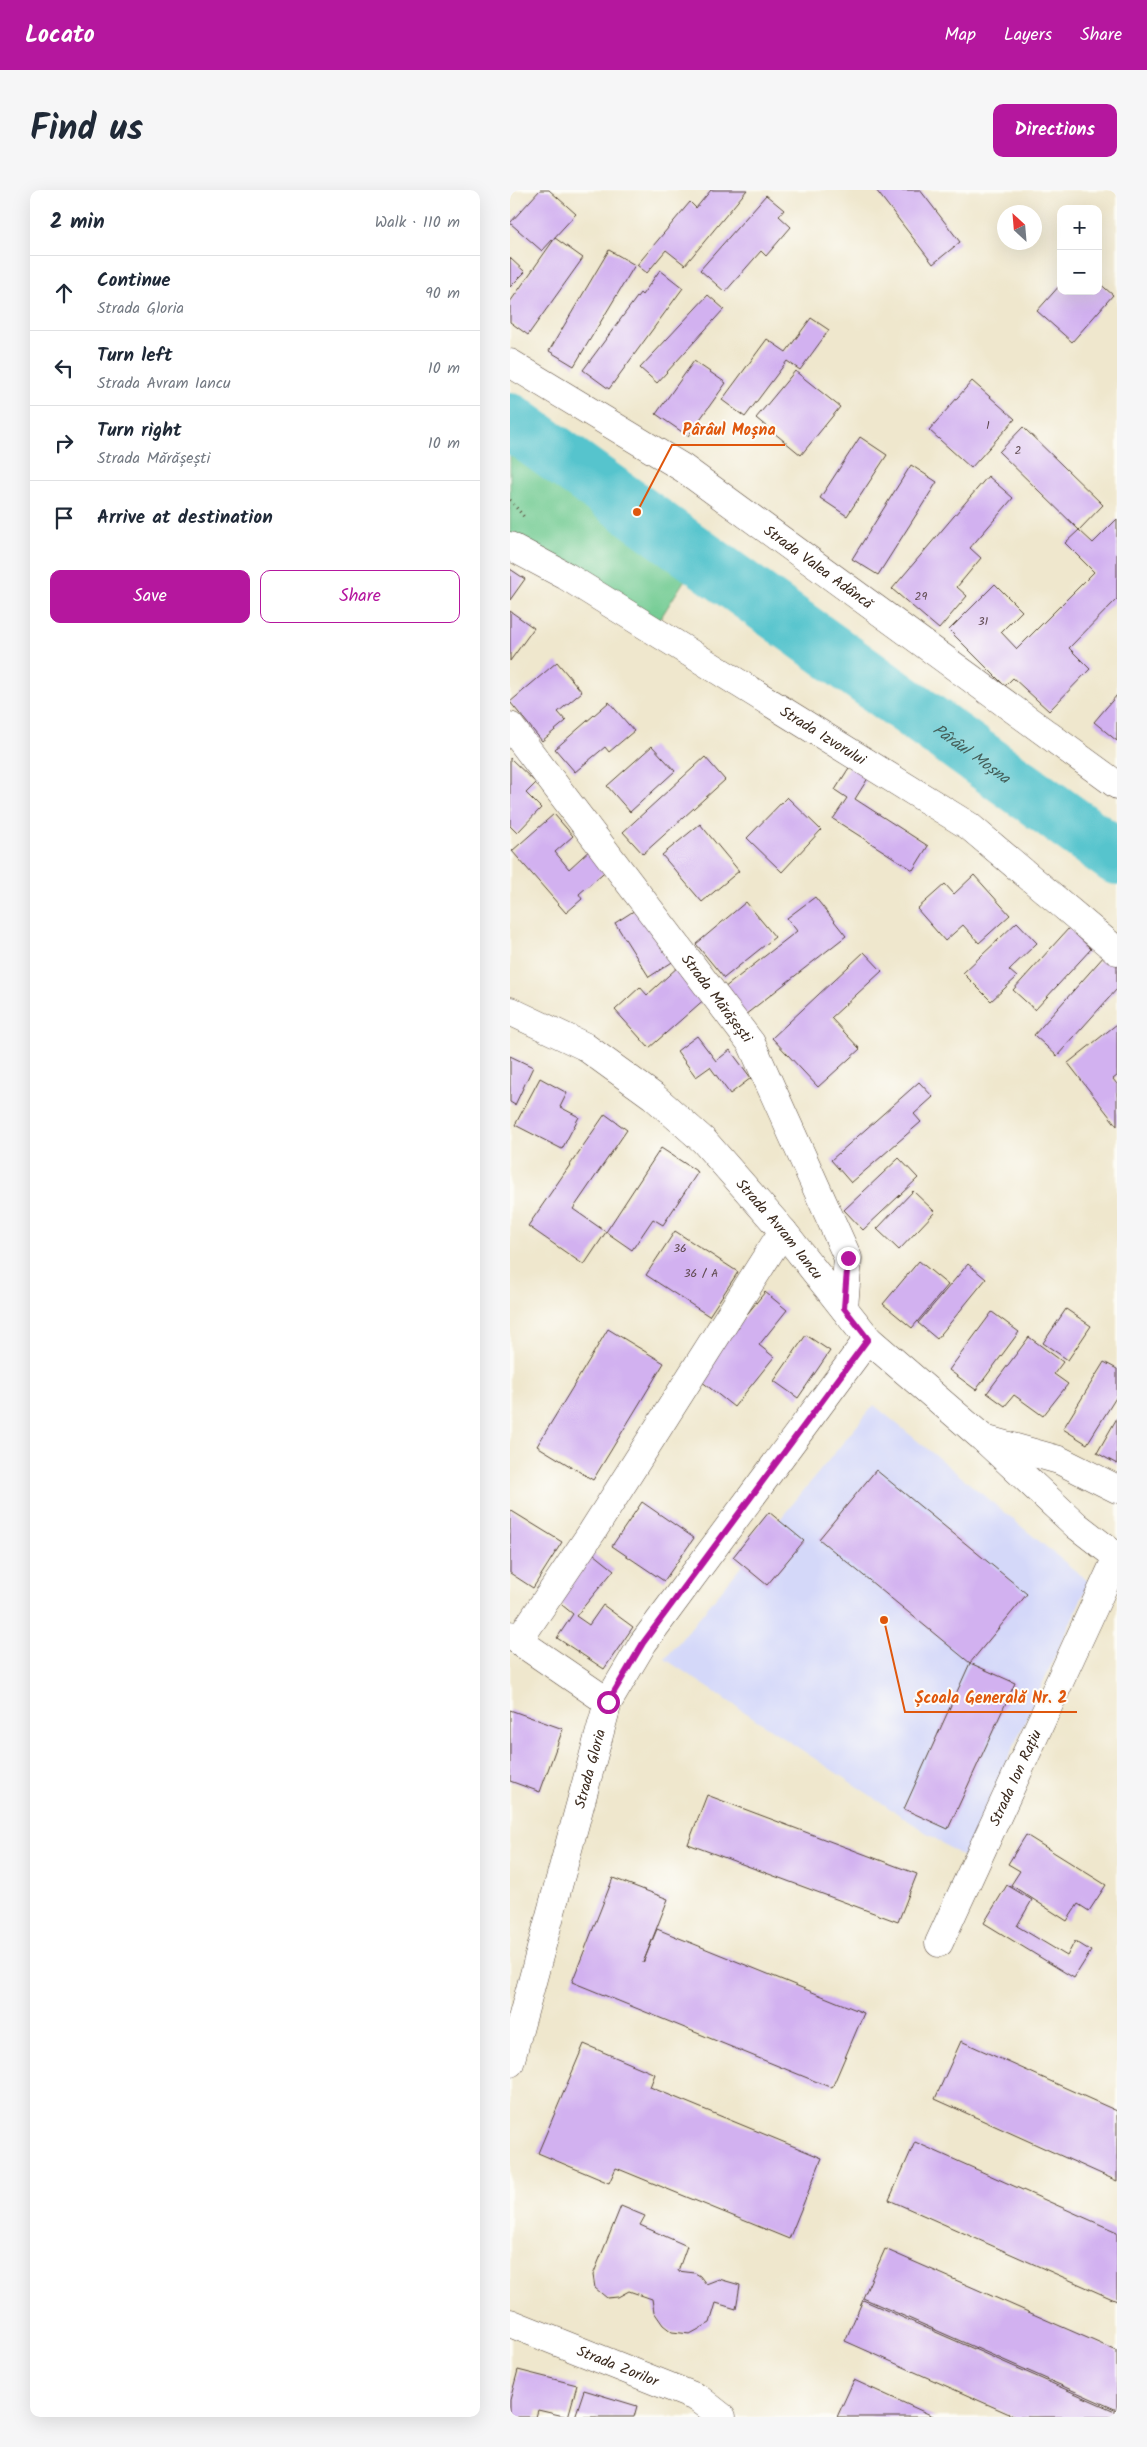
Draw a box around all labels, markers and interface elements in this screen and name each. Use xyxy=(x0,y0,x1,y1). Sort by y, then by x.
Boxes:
text: Locato xyxy=(25,16,95,55)
text: Map xyxy=(945,21,976,50)
text: Layers xyxy=(1004,21,1052,50)
text: Share xyxy=(1080,21,1122,50)
text: Find us xyxy=(30,102,143,158)
button: Directions xyxy=(993,104,1117,157)
north arrow xyxy=(997,205,1042,250)
map controls xyxy=(1057,205,1102,295)
button: + xyxy=(1057,205,1102,250)
text: 2 min xyxy=(50,206,105,239)
text: Walk · 110 m xyxy=(375,210,460,235)
button: − xyxy=(1057,250,1102,295)
text: Continue xyxy=(97,266,170,296)
icon: ahead xyxy=(50,279,78,307)
text: 90 m xyxy=(425,281,460,306)
text: Strada Gloria xyxy=(97,296,184,321)
text: Turn left xyxy=(97,341,172,371)
icon: left xyxy=(50,354,78,382)
text: 10 m xyxy=(428,356,460,381)
text: Strada Avram Iancu xyxy=(97,371,231,396)
callout: Pârâul Moșna xyxy=(672,414,785,445)
text: Turn right xyxy=(97,416,182,446)
house number: 1 xyxy=(986,416,990,435)
text: Pârâul Moșna xyxy=(682,418,776,443)
icon: right xyxy=(50,429,78,457)
text: 10 m xyxy=(428,431,460,456)
house number: 2 xyxy=(1015,441,1022,460)
text: Strada Mărășești xyxy=(97,446,210,471)
text: Arrive at destination xyxy=(97,503,273,533)
icon: arrive xyxy=(50,504,78,532)
street label: Strada Valea Adâncă xyxy=(758,520,879,617)
button: Save xyxy=(50,570,250,623)
button: Share xyxy=(260,570,460,623)
house number: 29 xyxy=(915,587,928,606)
house number: 31 xyxy=(978,612,989,631)
street label: Strada Izvorului xyxy=(775,700,871,773)
water label: Pârâul Moșna xyxy=(927,718,1016,791)
street label: Strada Mărășești xyxy=(674,949,759,1050)
street label: Strada Avram Iancu xyxy=(729,1174,828,1285)
house number: 36 xyxy=(673,1239,687,1258)
route end xyxy=(837,1247,860,1270)
house number: 36 / A xyxy=(684,1264,718,1283)
callout: Școala Generală Nr. 2 xyxy=(905,1681,1077,1712)
text: Școala Generală Nr. 2 xyxy=(915,1686,1067,1711)
route start xyxy=(597,1691,620,1714)
street label: Strada Gloria xyxy=(569,1726,613,1811)
street label: Strada Ion Rațiu xyxy=(983,1726,1049,1830)
street label: Strada Zorilor xyxy=(573,2340,663,2394)

